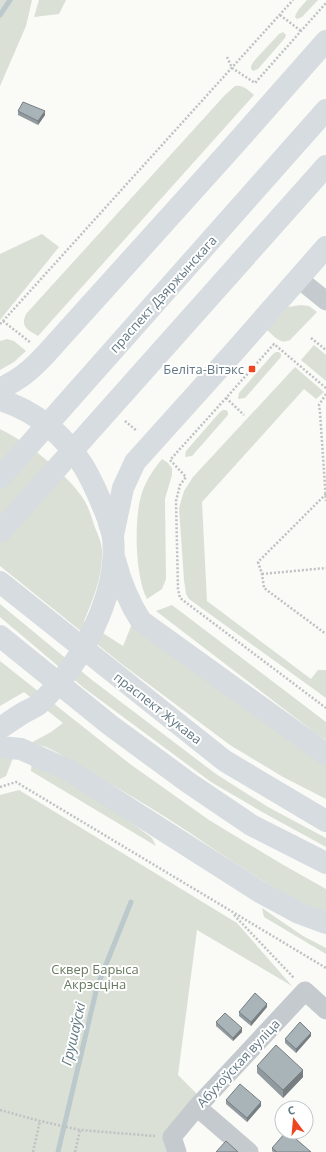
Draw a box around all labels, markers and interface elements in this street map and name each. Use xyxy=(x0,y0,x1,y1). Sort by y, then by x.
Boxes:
street label: праспект Дзяржынскага xyxy=(105,231,221,357)
place label: Беліта-Вітэкс xyxy=(163,360,244,378)
marker: Беліта-Вітэкс xyxy=(247,364,257,374)
street label: праспект Жукава xyxy=(110,668,206,748)
park label: Сквер Барыса Акрэсціна xyxy=(51,960,139,993)
water label: Грушаўскі xyxy=(57,1000,90,1067)
street label: Абухоўская вуліца xyxy=(192,1015,284,1111)
north arrow xyxy=(274,1100,314,1140)
text: С xyxy=(286,1102,297,1118)

